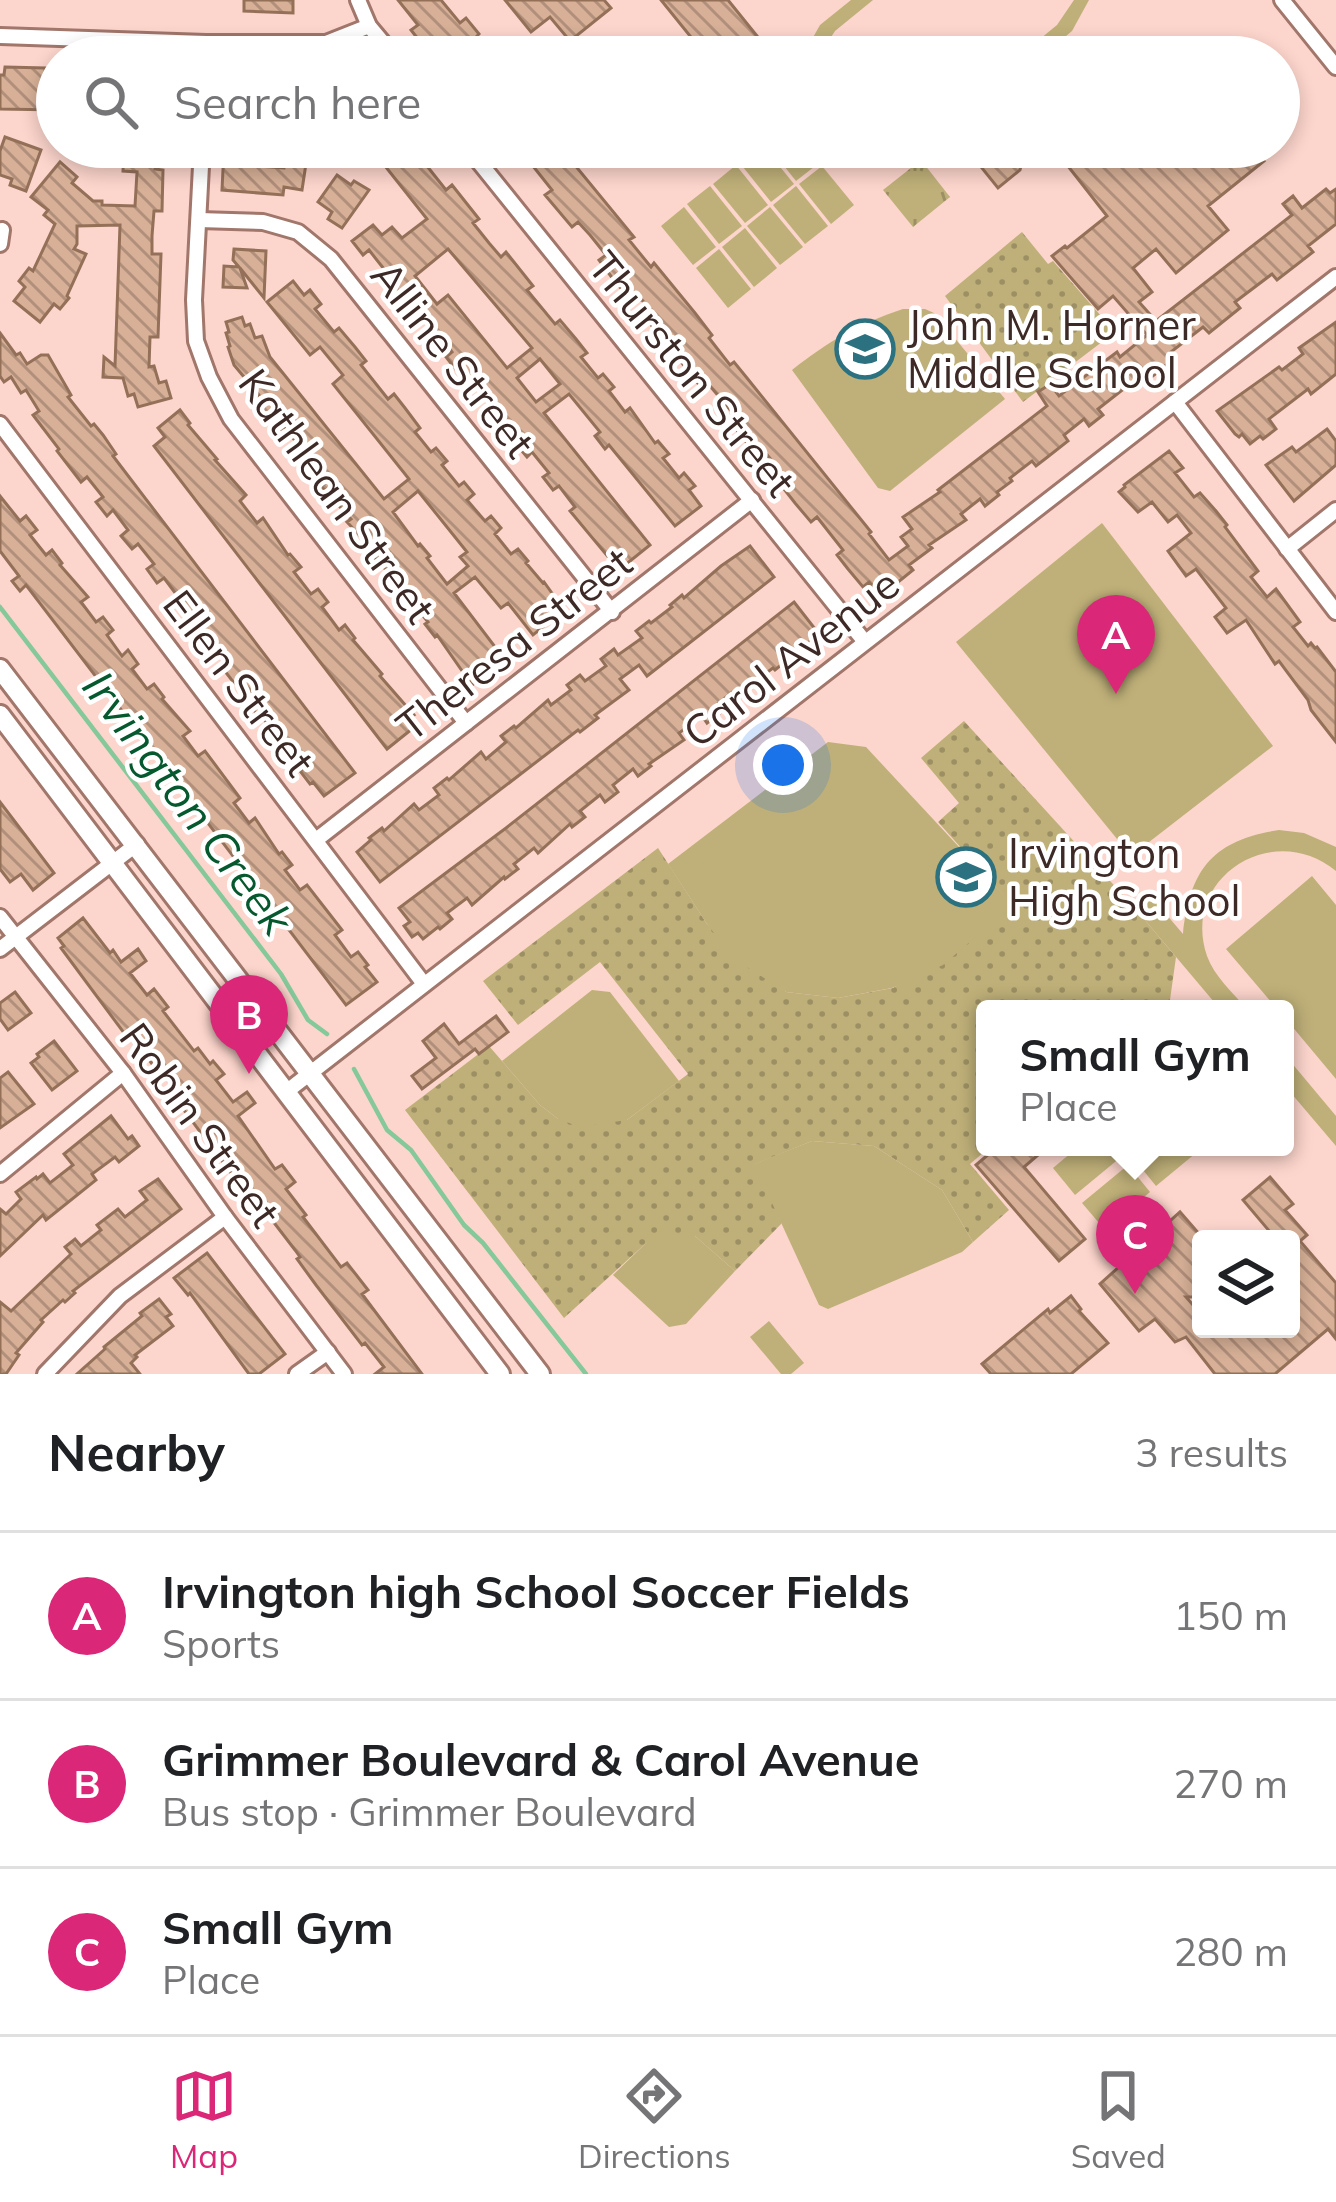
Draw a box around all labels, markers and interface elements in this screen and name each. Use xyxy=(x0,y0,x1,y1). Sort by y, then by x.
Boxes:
search box xyxy=(36,36,1300,168)
icon: search xyxy=(78,69,144,135)
text: Search here xyxy=(174,74,421,130)
street label: Thurston Street xyxy=(577,240,807,507)
street label: Alline Street xyxy=(360,250,547,468)
place label: John M. Horner Middle School xyxy=(907,298,1196,399)
school or university icon: John M. Horner Middle School xyxy=(834,318,896,380)
street label: Kathlean Street xyxy=(228,358,447,633)
street label: Theresa Street xyxy=(386,535,642,752)
street label: Carol Avenue xyxy=(672,557,909,758)
street label: Ellen Street xyxy=(152,579,327,786)
pin: A xyxy=(1077,595,1155,694)
water label: Irvington Creek xyxy=(71,659,307,947)
your location xyxy=(753,735,813,795)
place label: Irvington High School xyxy=(1008,826,1241,927)
school or university icon: Irvington High School xyxy=(935,846,997,908)
pin: B xyxy=(210,975,288,1074)
popup xyxy=(976,1000,1294,1156)
street label: Robin Street xyxy=(109,1012,292,1237)
text: Small Gym xyxy=(1019,1026,1251,1082)
text: Place xyxy=(1019,1082,1118,1131)
pin: C xyxy=(1096,1195,1174,1294)
map controls xyxy=(1192,1230,1300,1338)
button: layers xyxy=(1192,1230,1300,1338)
text: Nearby xyxy=(48,1420,225,1484)
text: 3 results xyxy=(1135,1428,1288,1477)
text: Irvington high School Soccer Fields xyxy=(162,1563,910,1619)
text: A xyxy=(72,1591,102,1640)
text: 150 m xyxy=(1173,1591,1288,1640)
text: Sports xyxy=(162,1619,280,1668)
text: Grimmer Boulevard & Carol Avenue xyxy=(162,1731,919,1787)
text: B xyxy=(74,1759,100,1808)
text: 270 m xyxy=(1173,1759,1288,1808)
text: Bus stop · Grimmer Boulevard xyxy=(162,1787,697,1836)
text: Small Gym xyxy=(162,1899,393,1955)
text: C xyxy=(74,1927,100,1976)
text: 280 m xyxy=(1173,1927,1288,1976)
text: Place xyxy=(162,1955,260,2004)
tab: Map xyxy=(170,2063,238,2176)
tab: Directions xyxy=(578,2063,731,2176)
tab: Saved xyxy=(1071,2063,1166,2176)

